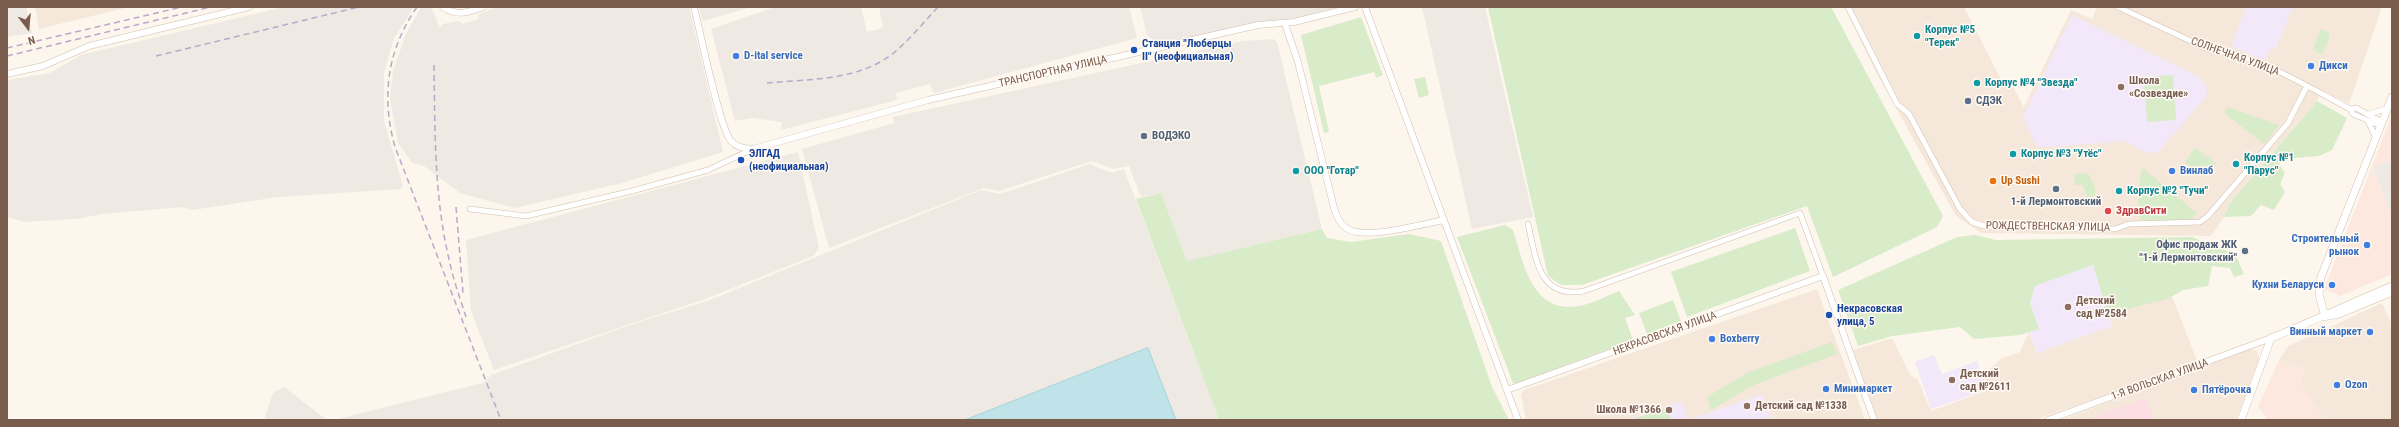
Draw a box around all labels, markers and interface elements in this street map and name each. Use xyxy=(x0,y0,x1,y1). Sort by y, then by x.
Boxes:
north arrow xyxy=(8,8,48,48)
place label: Корпус №5 "Терек" xyxy=(1925,23,1975,49)
marker: Корпус №5 "Терек" xyxy=(1912,31,1922,41)
text: N xyxy=(26,33,36,47)
street label: СОЛНЕЧНАЯ УЛИЦА xyxy=(2189,35,2281,79)
place label: Станция "Люберцы II" (неофициальная) xyxy=(1142,37,1233,63)
marker: Станция "Люберцы II" (неофициальная) xyxy=(1129,45,1139,55)
place label: D-ital service xyxy=(744,49,803,63)
marker: D-ital service xyxy=(731,51,741,61)
street label: ТРАНСПОРТНАЯ УЛИЦА xyxy=(998,53,1108,91)
place label: Дикси xyxy=(2319,59,2348,73)
marker: Дикси xyxy=(2306,61,2316,71)
place label: Школа «Созвездие» xyxy=(2129,74,2188,100)
place label: Корпус №4 "Звезда" xyxy=(1985,76,2078,90)
marker: Корпус №4 "Звезда" xyxy=(1972,78,1982,88)
marker: Школа «Созвездие» xyxy=(2116,82,2126,92)
place label: СДЭК xyxy=(1976,94,2002,108)
marker: СДЭК xyxy=(1963,96,1973,106)
place label: ВОДЭКО xyxy=(1152,129,1191,143)
marker: ВОДЭКО xyxy=(1139,131,1149,141)
place label: ЭЛГАД (неофициальная) xyxy=(749,147,828,173)
place label: Корпус №3 "Утёс" xyxy=(2021,147,2102,161)
marker: Корпус №3 "Утёс" xyxy=(2008,149,2018,159)
place label: Корпус №1 "Парус" xyxy=(2244,151,2294,177)
marker: ЭЛГАД (неофициальная) xyxy=(736,155,746,165)
marker: Корпус №1 "Парус" xyxy=(2231,159,2241,169)
place label: ООО "Готар" xyxy=(1304,164,1359,178)
place label: Винлаб xyxy=(2180,164,2213,178)
marker: ООО "Готар" xyxy=(1291,166,1301,176)
marker: Винлаб xyxy=(2167,166,2177,176)
place label: Up Sushi xyxy=(2001,174,2040,188)
marker: Up Sushi xyxy=(1988,176,1998,186)
marker: 1-й Лермонтовский xyxy=(2051,184,2061,194)
place label: Корпус №2 "Тучи" xyxy=(2127,184,2208,198)
marker: Корпус №2 "Тучи" xyxy=(2114,186,2124,196)
place label: 1-й Лермонтовский xyxy=(2011,195,2101,209)
place label: ЗдравСити xyxy=(2116,204,2166,218)
marker: ЗдравСити xyxy=(2103,206,2113,216)
street label: РОЖДЕСТВЕНСКАЯ УЛИЦА xyxy=(1986,219,2110,235)
place label: Строительный рынок xyxy=(2291,232,2359,258)
place label: Офис продаж ЖК "1-й Лермонтовский" xyxy=(2139,238,2237,264)
marker: Строительный рынок xyxy=(2362,240,2372,250)
marker: Офис продаж ЖК "1-й Лермонтовский" xyxy=(2240,246,2250,256)
place label: Кухни Беларуси xyxy=(2252,278,2324,292)
marker: Кухни Беларуси xyxy=(2327,280,2337,290)
place label: Детский сад №2584 xyxy=(2076,294,2127,320)
place label: Некрасовская улица, 5 xyxy=(1837,302,1902,328)
marker: Детский сад №2584 xyxy=(2063,302,2073,312)
street label: НЕКРАСОВСКАЯ УЛИЦА xyxy=(1611,309,1719,359)
marker: Некрасовская улица, 5 xyxy=(1824,310,1834,320)
place label: Винный маркет xyxy=(2290,325,2362,339)
marker: Винный маркет xyxy=(2365,327,2375,337)
place label: Boxberry xyxy=(1720,332,1759,346)
marker: Boxberry xyxy=(1707,334,1717,344)
street label: 1-Я ВОЛЬСКАЯ УЛИЦА xyxy=(2110,356,2210,404)
place label: Детский сад №2611 xyxy=(1960,367,2011,393)
marker: Детский сад №2611 xyxy=(1947,375,1957,385)
place label: Ozon xyxy=(2345,378,2367,392)
marker: Ozon xyxy=(2332,380,2342,390)
place label: Минимаркет xyxy=(1834,382,1892,396)
place label: Пятёрочка xyxy=(2202,383,2251,397)
marker: Минимаркет xyxy=(1821,384,1831,394)
marker: Пятёрочка xyxy=(2189,385,2199,395)
place label: Детский сад №1338 xyxy=(1755,399,1847,413)
marker: Детский сад №1338 xyxy=(1742,401,1752,411)
place label: Школа №1366 xyxy=(1596,403,1661,417)
marker: Школа №1366 xyxy=(1664,405,1674,415)

